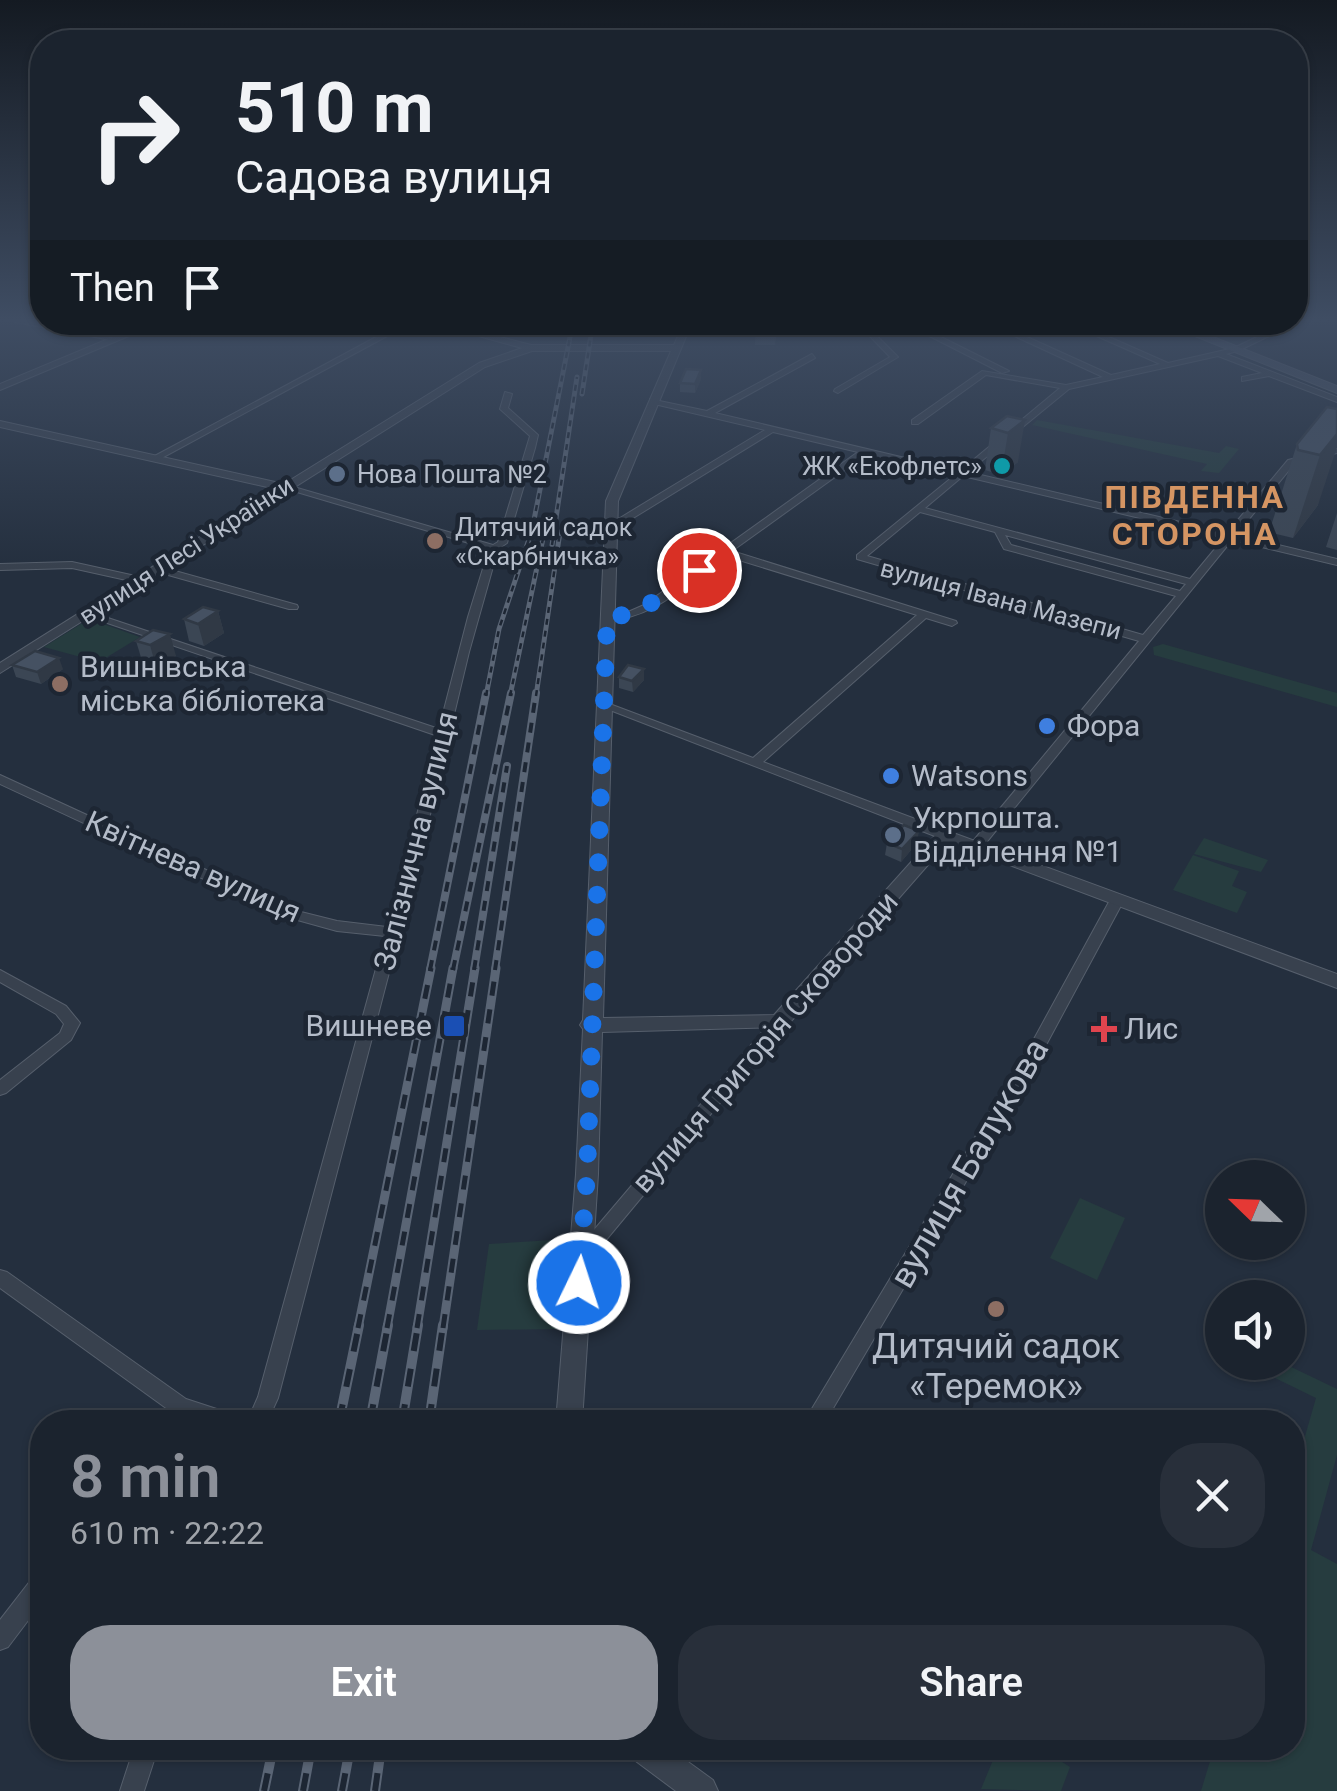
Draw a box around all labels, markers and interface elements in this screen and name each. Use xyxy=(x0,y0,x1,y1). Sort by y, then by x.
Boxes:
text: 510 m xyxy=(235,67,434,149)
icon: right xyxy=(70,70,200,200)
text: Садова вулиця xyxy=(235,151,552,204)
icon: arrive xyxy=(175,260,230,315)
text: Then xyxy=(70,266,155,310)
place label: ЖК «Екофлетс» xyxy=(802,452,982,481)
marker: ЖК «Екофлетс» xyxy=(991,455,1013,477)
place label: Нова Пошта №2 xyxy=(357,460,547,489)
marker: Нова Пошта №2 xyxy=(326,463,348,485)
street label: вулиця Лесі Українки xyxy=(74,470,299,631)
district label: ПІВДЕННА СТОРОНА xyxy=(1104,478,1286,553)
place label: Дитячий садок «Скарбничка» xyxy=(455,513,633,571)
pin xyxy=(657,528,742,613)
marker: Дитячий садок «Скарбничка» xyxy=(424,530,446,552)
icon: arrive xyxy=(672,543,727,598)
street label: вулиця Івана Мазепи xyxy=(877,553,1125,646)
place label: Вишнівська міська бібліотека xyxy=(80,649,325,718)
marker: Вишнівська міська бібліотека xyxy=(49,673,71,695)
street label: Залізнична вулиця xyxy=(366,708,465,974)
place label: Фора xyxy=(1067,708,1140,743)
marker: Фора xyxy=(1036,715,1058,737)
place label: Watsons xyxy=(911,758,1028,793)
marker: Watsons xyxy=(880,765,902,787)
place label: Укрпошта. Відділення №1 xyxy=(913,800,1122,869)
street label: Квітнева вулиця xyxy=(80,803,306,930)
marker: Укрпошта. Відділення №1 xyxy=(882,824,904,846)
street label: вулиця Григорія Сковороди xyxy=(624,884,905,1199)
place label: Вишневе xyxy=(305,1008,432,1043)
place label: Лис xyxy=(1124,1011,1178,1046)
marker: Вишневе xyxy=(441,1013,467,1039)
marker: Лис xyxy=(1093,1018,1115,1040)
street label: вулиця Балукова xyxy=(882,1032,1057,1295)
north arrow xyxy=(1205,1160,1305,1260)
map controls xyxy=(1205,1160,1305,1380)
position arrow xyxy=(527,1231,631,1335)
button: sound xyxy=(1205,1280,1305,1380)
marker: Дитячий садок «Теремок» xyxy=(985,1298,1007,1320)
place label: Дитячий садок «Теремок» xyxy=(872,1326,1120,1407)
text: 8 min xyxy=(70,1441,220,1512)
button: close xyxy=(1160,1443,1265,1548)
text: 610 m · 22:22 xyxy=(70,1514,264,1552)
button: Exit xyxy=(70,1625,658,1740)
button: Share xyxy=(678,1625,1265,1740)

